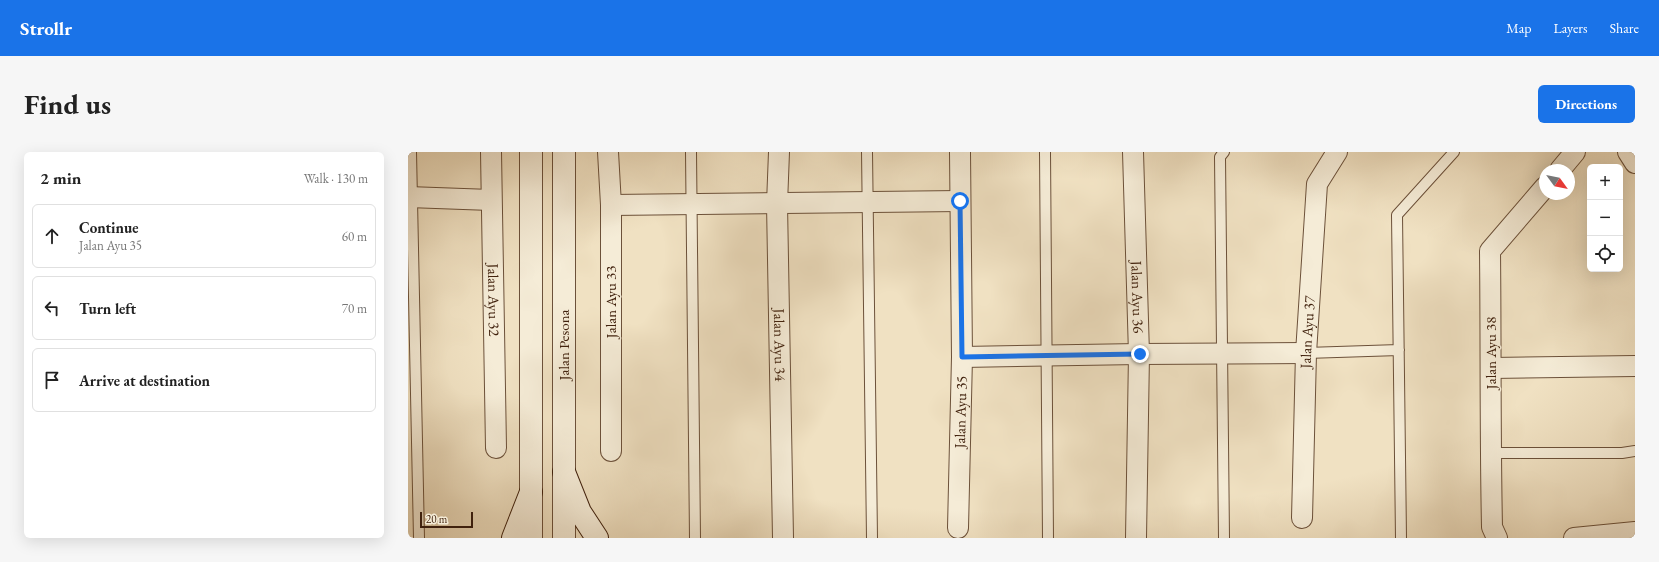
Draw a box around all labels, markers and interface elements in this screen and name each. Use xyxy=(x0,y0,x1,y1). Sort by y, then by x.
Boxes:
text: Strollr xyxy=(20,16,72,41)
text: Map xyxy=(1506,19,1531,37)
text: Layers xyxy=(1553,19,1588,37)
text: Share xyxy=(1610,19,1639,37)
button: Directions xyxy=(1538,85,1635,123)
text: Find us xyxy=(24,86,111,122)
north arrow xyxy=(1539,164,1575,200)
map controls xyxy=(1587,164,1623,272)
button: + xyxy=(1587,164,1623,200)
text: 2 min xyxy=(40,167,81,189)
text: Walk · 130 m xyxy=(304,170,368,187)
route start xyxy=(951,192,969,210)
button: − xyxy=(1587,200,1623,236)
text: Continue xyxy=(79,218,139,237)
icon: ahead xyxy=(41,225,63,247)
text: 60 m xyxy=(342,228,367,245)
button: locate xyxy=(1587,236,1623,272)
text: Jalan Ayu 35 xyxy=(79,237,142,254)
street label: Jalan Ayu 36 xyxy=(1127,258,1148,334)
street label: Jalan Ayu 32 xyxy=(484,261,504,337)
street label: Jalan Ayu 33 xyxy=(601,266,620,340)
street label: Jalan Ayu 37 xyxy=(1296,294,1319,371)
icon: left xyxy=(41,297,63,319)
text: Turn left xyxy=(79,299,136,318)
text: 70 m xyxy=(342,300,367,317)
street label: Jalan Ayu 34 xyxy=(770,306,790,382)
street label: Jalan Pesona xyxy=(554,309,573,383)
street label: Jalan Ayu 38 xyxy=(1481,317,1500,391)
route end xyxy=(1131,345,1149,363)
icon: arrive xyxy=(41,369,63,391)
text: Arrive at destination xyxy=(79,371,210,390)
street label: Jalan Ayu 35 xyxy=(950,375,971,451)
scale bar xyxy=(420,510,473,529)
text: 20 m xyxy=(426,512,447,526)

